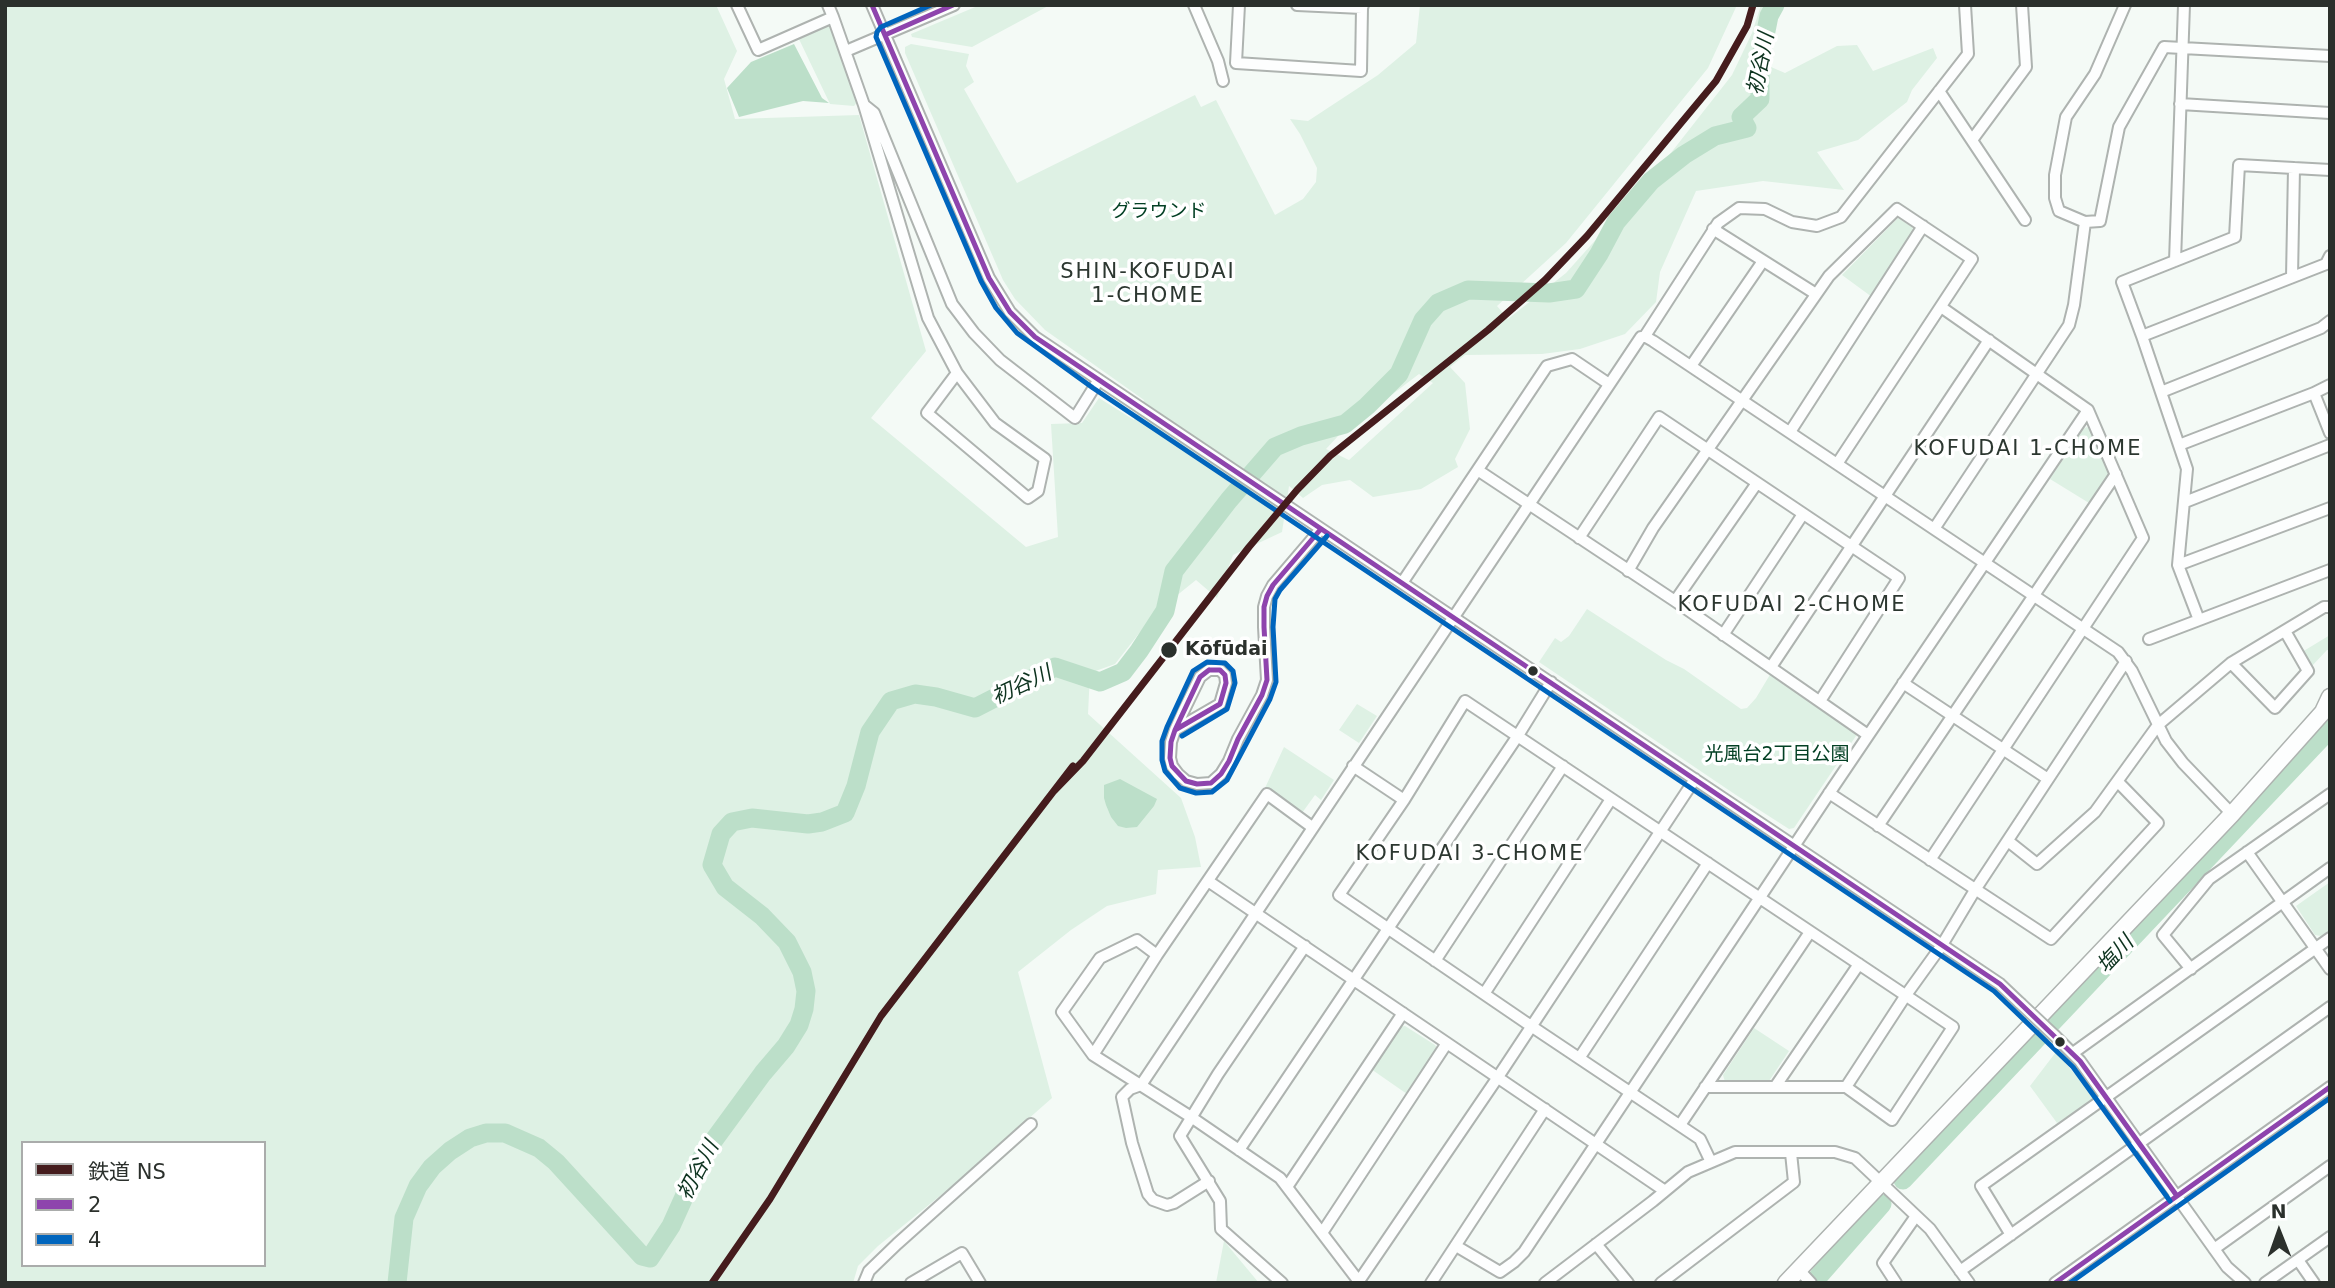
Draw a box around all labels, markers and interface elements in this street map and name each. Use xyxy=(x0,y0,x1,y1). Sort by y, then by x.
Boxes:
water label: 初谷川 xyxy=(1744,31,1780,97)
park label: グラウンド xyxy=(1112,201,1206,223)
district label: SHIN-KOFUDAI 1-CHOME xyxy=(1062,260,1234,310)
district label: KOFUDAI 1-CHOME xyxy=(1915,437,2141,463)
district label: KOFUDAI 2-CHOME xyxy=(1679,593,1905,619)
place label: Kōfūdai xyxy=(1185,639,1268,661)
marker: Kōfūdai xyxy=(1159,640,1179,660)
water label: 初谷川 xyxy=(988,661,1056,711)
unlabelled marker xyxy=(1526,664,1540,678)
park label: 光風台2丁目公園 xyxy=(1704,744,1850,766)
district label: KOFUDAI 3-CHOME xyxy=(1357,842,1583,868)
water label: 塩川 xyxy=(2092,931,2140,979)
unlabelled marker xyxy=(2053,1035,2067,1049)
water label: 初谷川 xyxy=(673,1137,725,1205)
legend xyxy=(21,1141,266,1267)
text: 鉄道 NS xyxy=(88,1160,166,1184)
text: 2 xyxy=(88,1193,101,1217)
north arrow xyxy=(2244,1197,2314,1267)
text: N xyxy=(2270,1200,2287,1222)
text: 4 xyxy=(88,1228,101,1252)

